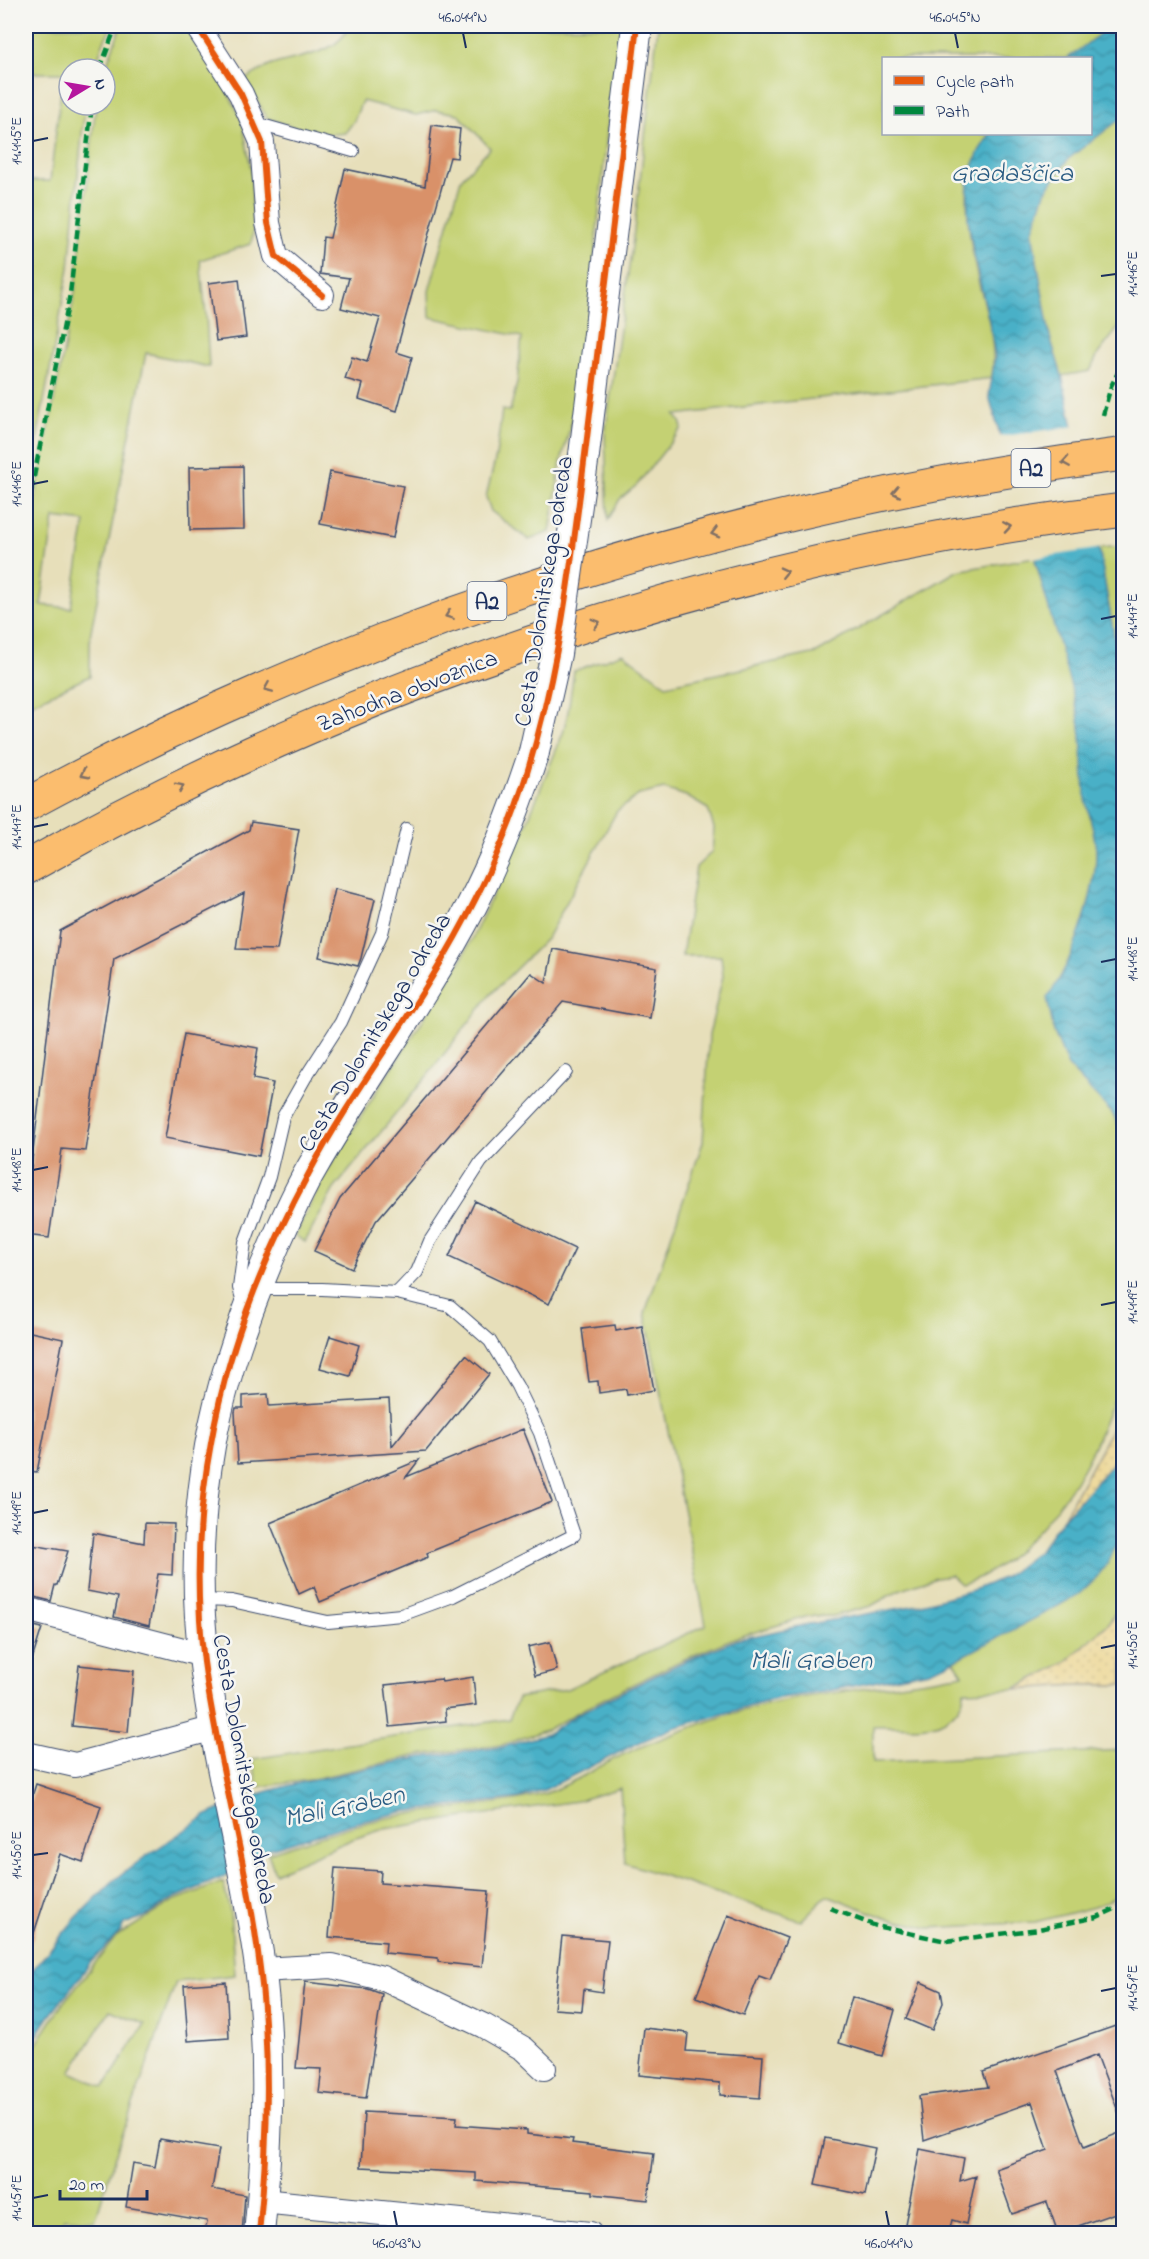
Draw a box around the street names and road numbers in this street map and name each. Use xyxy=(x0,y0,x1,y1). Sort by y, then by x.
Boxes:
road number: A2 xyxy=(1012,449,1050,487)
street label: Cesta Dolomitskega odreda xyxy=(507,453,584,729)
road number: A2 xyxy=(468,582,506,620)
street label: Zahodna obvoznica xyxy=(313,642,503,743)
street label: Cesta Dolomitskega odreda xyxy=(291,907,462,1160)
street label: Cesta Dolomitskega odreda xyxy=(202,1632,284,1907)

